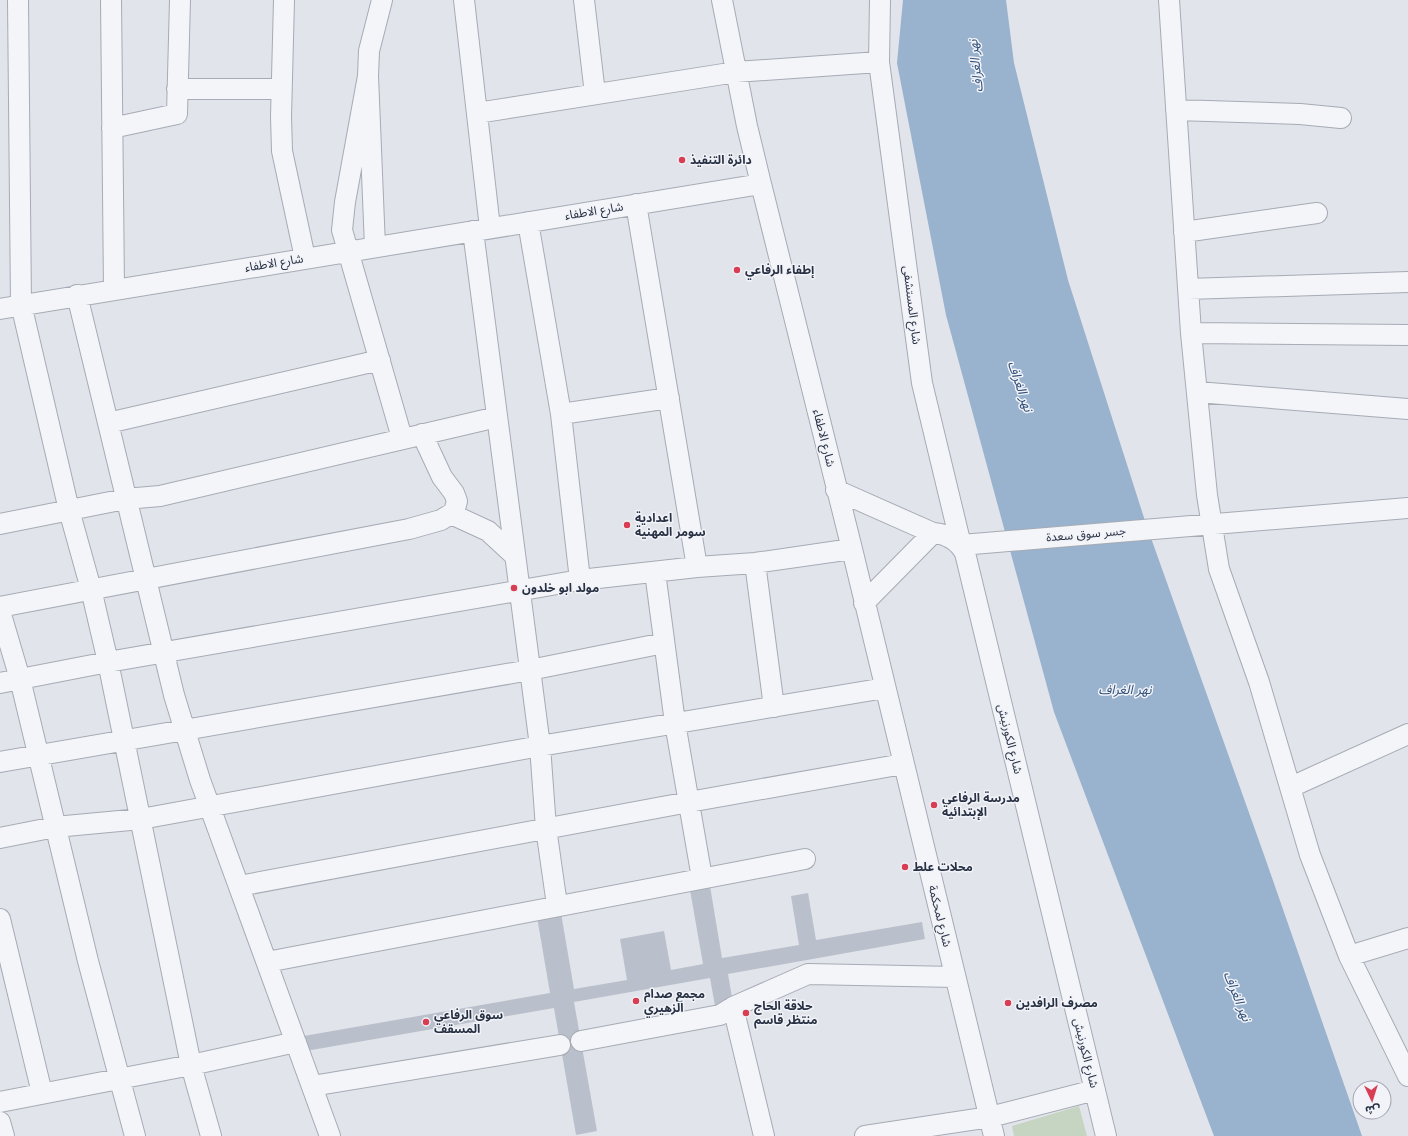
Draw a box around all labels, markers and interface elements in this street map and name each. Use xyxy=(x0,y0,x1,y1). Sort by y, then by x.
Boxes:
water label: نهر الغراف xyxy=(965,38,987,93)
place label: دائرة التنفيذ xyxy=(690,153,752,167)
marker: دائرة التنفيذ xyxy=(677,155,687,165)
street label: شارع الاطفاء xyxy=(564,199,625,225)
street label: شارع الاطفاء xyxy=(244,251,305,277)
place label: إطفاء الرفاعي xyxy=(745,263,814,280)
marker: إطفاء الرفاعي xyxy=(732,265,742,275)
street label: شارع المستشفى xyxy=(898,265,924,345)
water label: نهر الغراف xyxy=(1004,359,1037,415)
street label: شارع الاطفاء xyxy=(808,408,838,469)
place label: اعدادية سومر المهنية xyxy=(635,511,706,539)
marker: اعدادية سومر المهنية xyxy=(622,520,632,530)
street label: جسر سوق سعدة xyxy=(1046,524,1126,544)
place label: مولد ابو خلدون xyxy=(522,581,599,595)
marker: مولد ابو خلدون xyxy=(509,583,519,593)
water label: نهر الغراف xyxy=(1099,682,1153,698)
street label: شارع الكورنيش xyxy=(993,703,1025,776)
place label: مدرسة الرفاعي الإبتدائية xyxy=(942,791,1020,821)
marker: مدرسة الرفاعي الإبتدائية xyxy=(929,800,939,810)
place label: محلات علط xyxy=(913,860,973,874)
marker: محلات علط xyxy=(900,862,910,872)
street label: شارع لمحكمة xyxy=(924,884,954,949)
water label: نهر الغراف xyxy=(1220,969,1255,1025)
place label: مجمع صدام الزهيري xyxy=(644,987,705,1018)
marker: مجمع صدام الزهيري xyxy=(631,996,641,1006)
place label: مصرف الرافدين xyxy=(1016,996,1098,1010)
marker: مصرف الرافدين xyxy=(1003,998,1013,1008)
place label: حلاقة الحاج منتظر قاسم xyxy=(754,999,818,1029)
place label: سوق الرفاعي المسقف xyxy=(434,1008,503,1036)
marker: حلاقة الحاج منتظر قاسم xyxy=(741,1008,751,1018)
marker: سوق الرفاعي المسقف xyxy=(421,1017,431,1027)
street label: شارع الكورنيش xyxy=(1069,1017,1101,1090)
north arrow xyxy=(1352,1080,1392,1120)
text: ش xyxy=(1365,1102,1381,1116)

